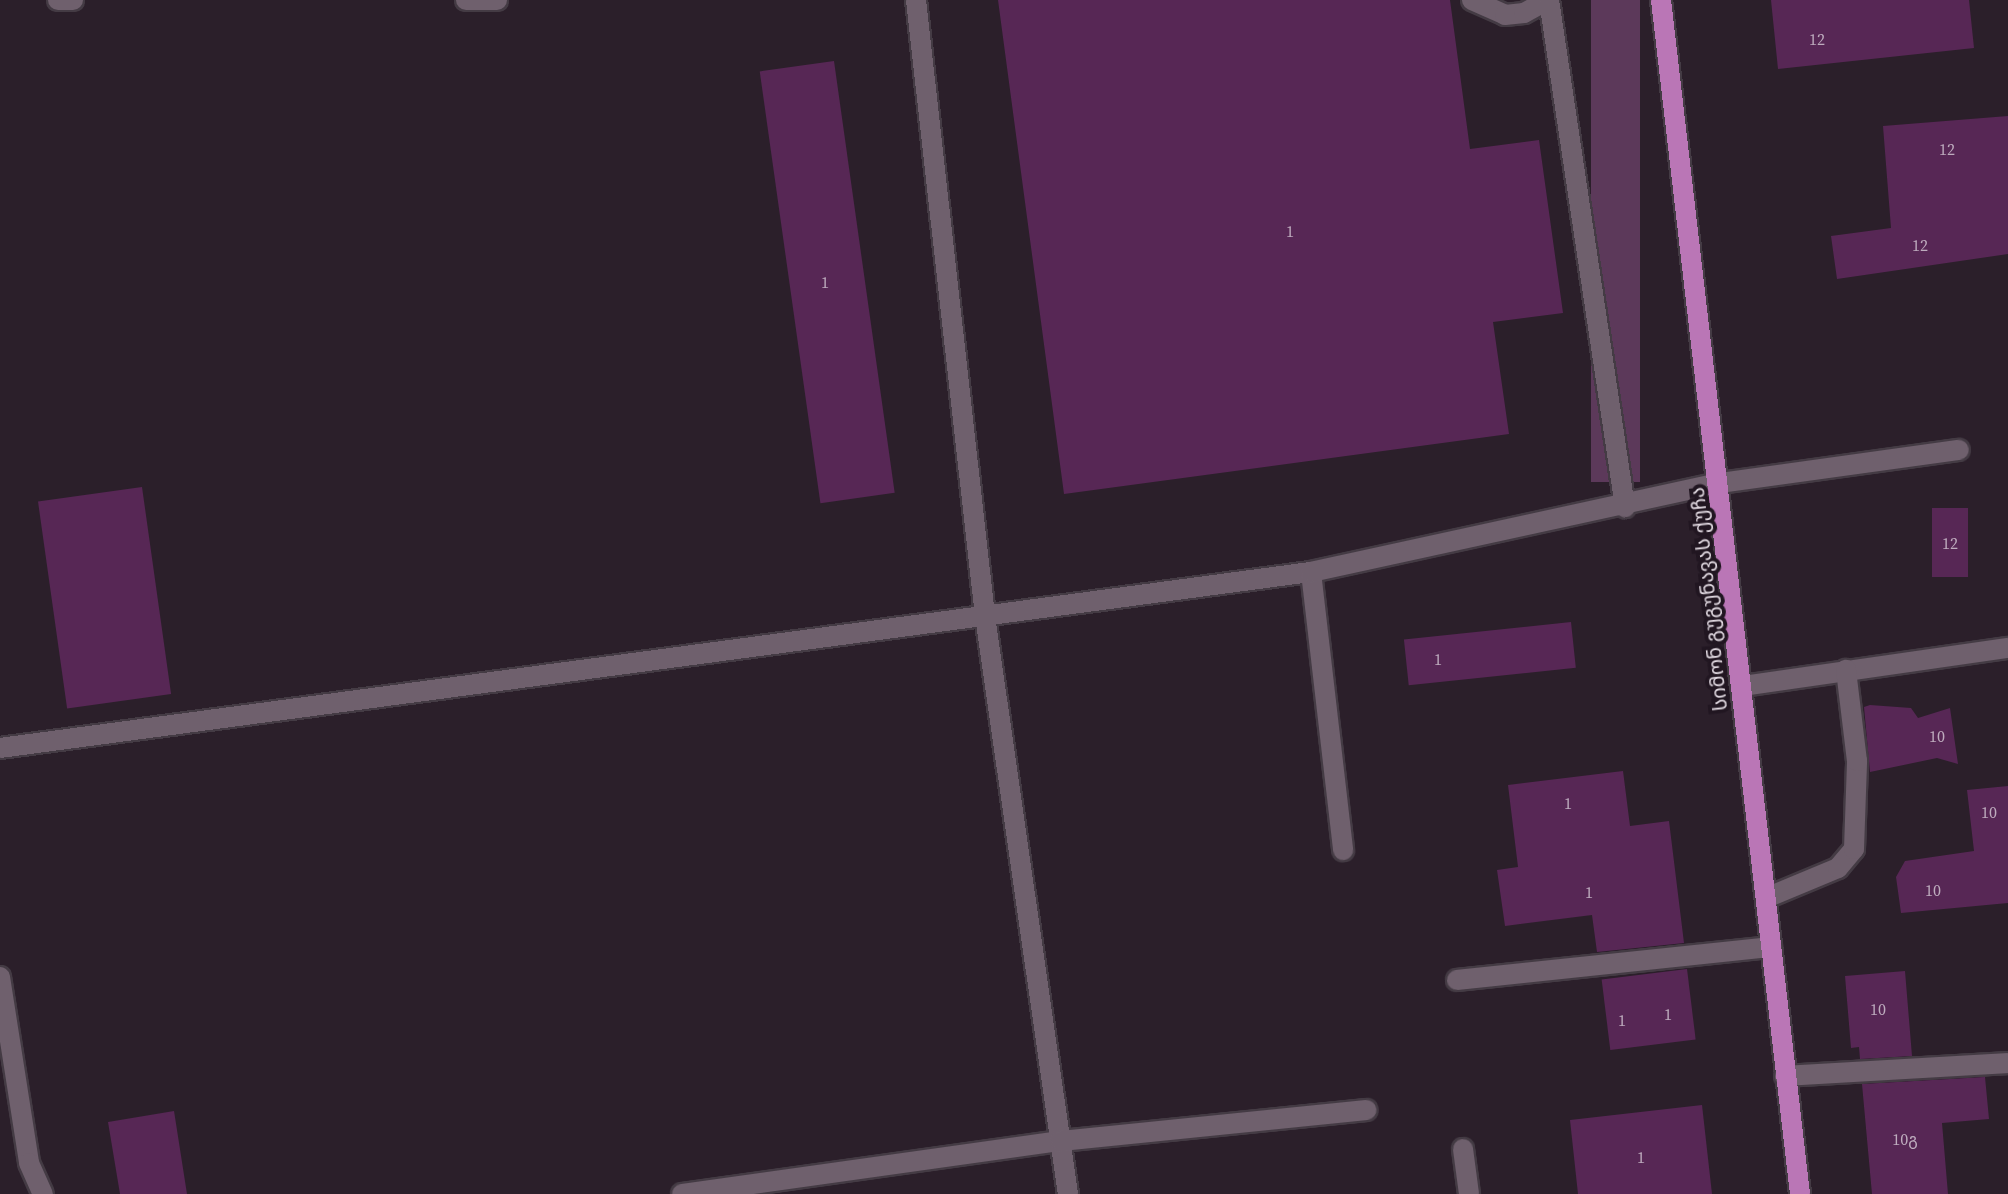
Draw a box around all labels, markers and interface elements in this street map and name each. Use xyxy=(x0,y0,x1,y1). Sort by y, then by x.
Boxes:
house number: 12 xyxy=(1809,29,1825,49)
house number: 12 xyxy=(1939,139,1955,159)
house number: 1 xyxy=(1286,221,1294,241)
house number: 12 xyxy=(1912,235,1928,255)
house number: 1 xyxy=(821,272,829,292)
street label: სიმონ გუგუნავას ქუჩა xyxy=(1685,486,1733,712)
house number: 12 xyxy=(1942,533,1958,553)
house number: 1 xyxy=(1434,649,1442,669)
house number: 10 xyxy=(1929,726,1945,746)
house number: 1 xyxy=(1564,793,1572,813)
house number: 10 xyxy=(1981,802,1997,822)
house number: 10 xyxy=(1925,880,1941,900)
house number: 1 xyxy=(1585,882,1593,902)
house number: 10 xyxy=(1870,999,1886,1019)
house number: 1 xyxy=(1664,1004,1672,1024)
house number: 1 xyxy=(1618,1010,1626,1030)
house number: 10გ xyxy=(1892,1129,1918,1149)
house number: 1 xyxy=(1637,1147,1645,1167)

